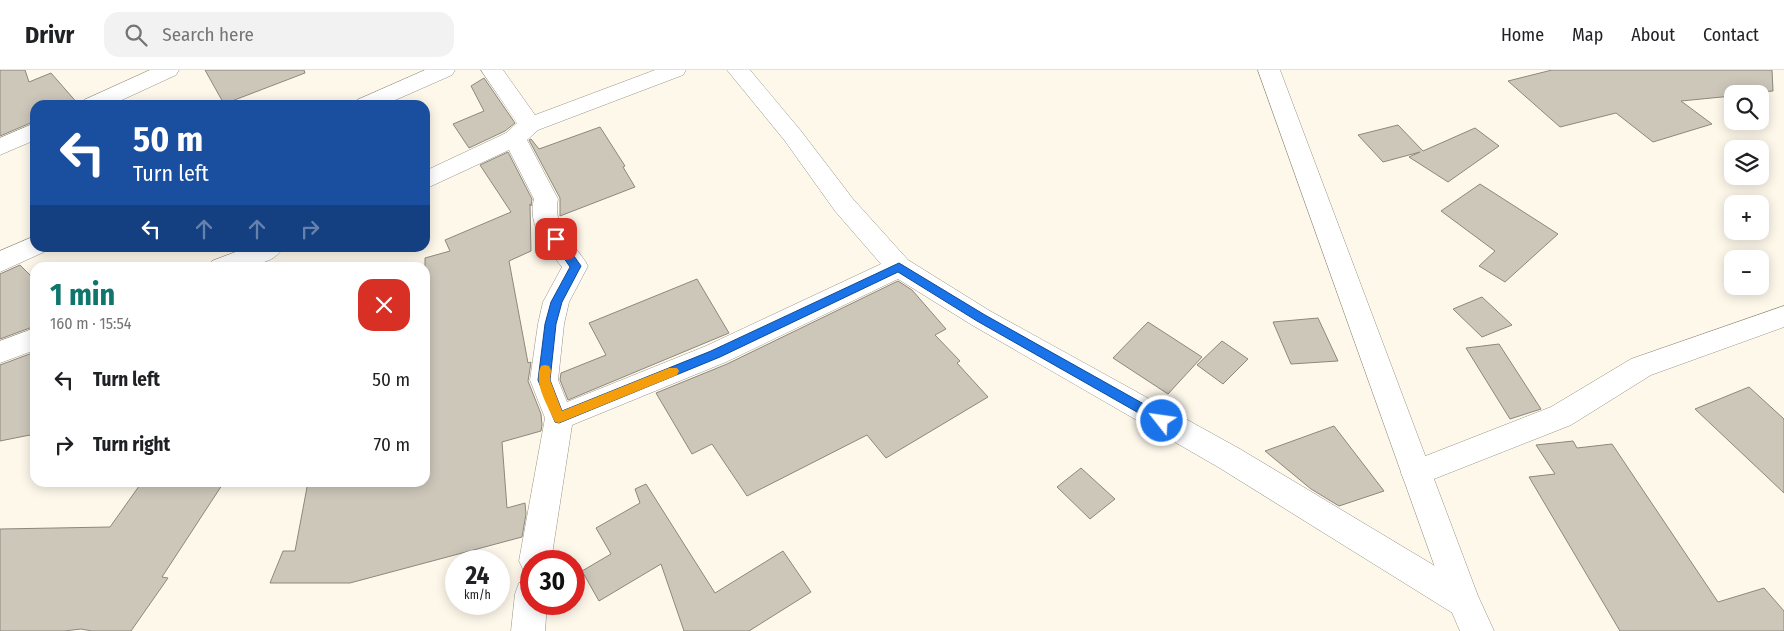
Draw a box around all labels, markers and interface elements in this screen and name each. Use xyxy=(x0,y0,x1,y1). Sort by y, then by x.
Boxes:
search box xyxy=(104,12,454,57)
text: Drivr xyxy=(25,21,74,49)
icon: search xyxy=(122,21,150,49)
text: Search here xyxy=(162,23,254,46)
text: Home xyxy=(1501,24,1544,46)
text: Map xyxy=(1572,24,1603,46)
text: About xyxy=(1631,24,1675,46)
text: Contact xyxy=(1703,24,1759,46)
map controls xyxy=(1724,85,1769,295)
button: search xyxy=(1724,85,1769,130)
text: 50 m xyxy=(133,118,203,160)
icon: left xyxy=(50,120,115,185)
button: layers xyxy=(1724,140,1769,185)
text: Turn left xyxy=(133,160,209,187)
button: + xyxy=(1724,195,1769,240)
icon: left xyxy=(137,215,165,243)
icon: ahead xyxy=(190,215,218,243)
icon: ahead xyxy=(243,215,271,243)
icon: right xyxy=(296,215,324,243)
pin xyxy=(535,218,577,260)
icon: arrive xyxy=(542,225,570,253)
button: − xyxy=(1724,250,1769,295)
text: 1 min xyxy=(50,277,115,313)
button: close xyxy=(358,279,410,331)
text: 160 m · 15:54 xyxy=(50,314,132,333)
icon: left xyxy=(50,366,78,394)
text: Turn left xyxy=(93,368,160,391)
text: 50 m xyxy=(372,368,410,391)
position arrow xyxy=(1135,394,1187,446)
icon: right xyxy=(50,431,78,459)
text: Turn right xyxy=(93,433,170,456)
text: 70 m xyxy=(374,433,410,456)
speed limit sign: 30 xyxy=(520,550,585,615)
text: 24 xyxy=(466,561,489,591)
text: km/h xyxy=(464,588,491,602)

